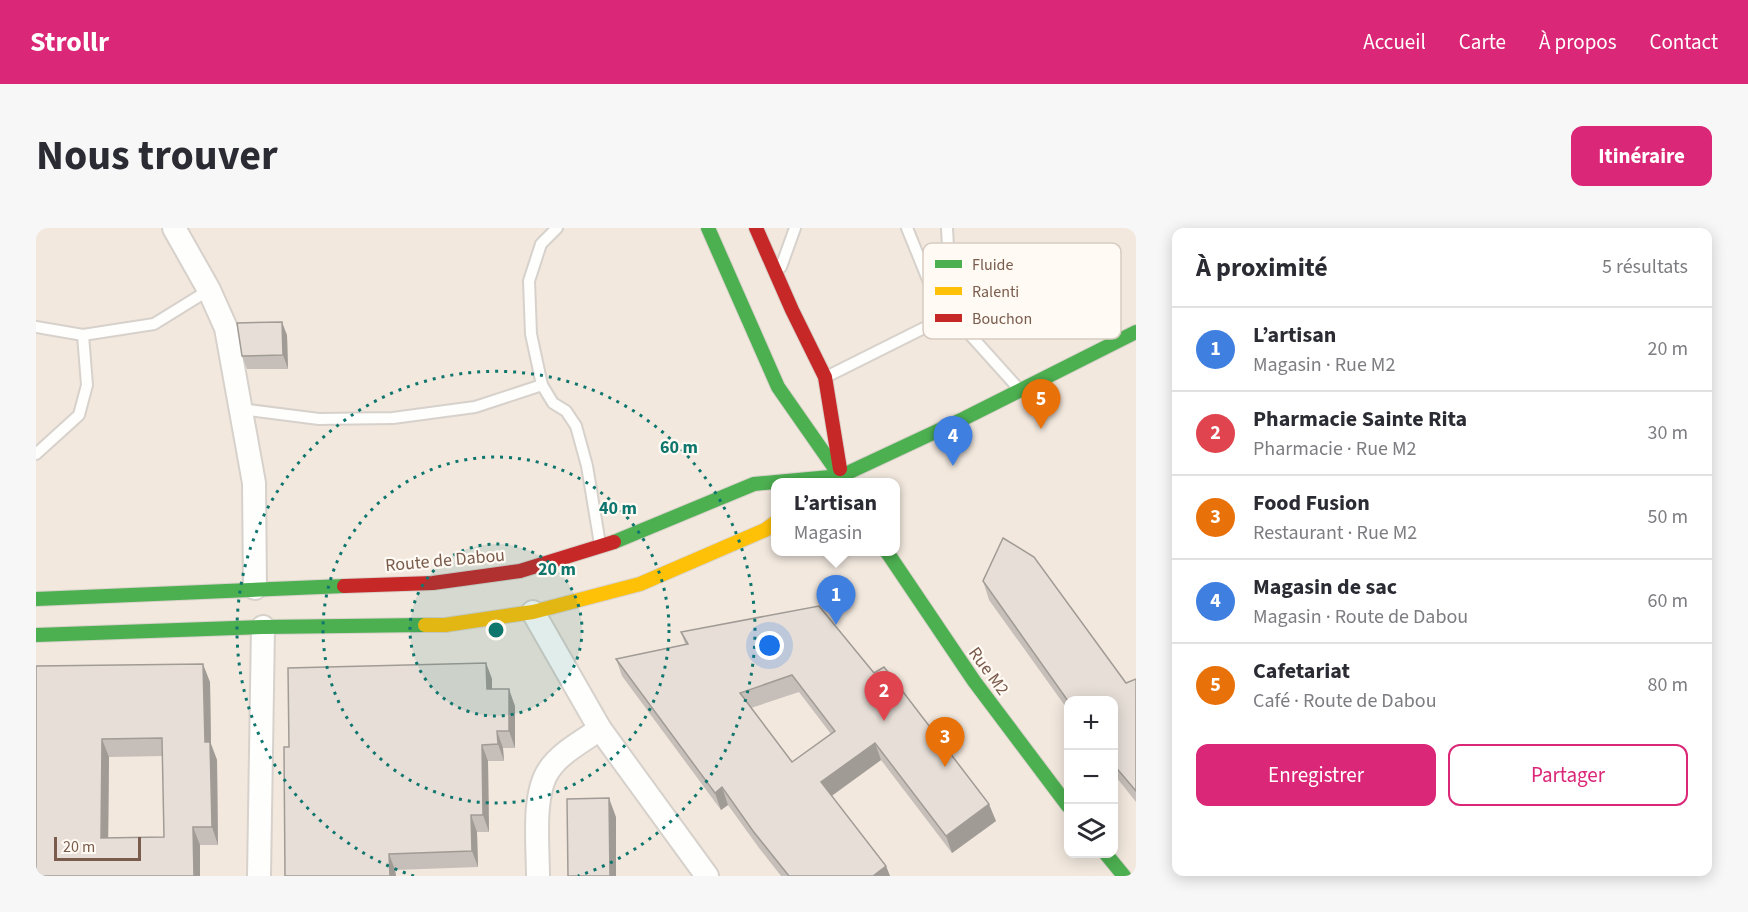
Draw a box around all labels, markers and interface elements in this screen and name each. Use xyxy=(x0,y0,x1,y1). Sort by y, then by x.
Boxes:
text: Strollr xyxy=(30,22,109,62)
text: Accueil xyxy=(1363,27,1426,57)
text: Carte xyxy=(1459,27,1506,57)
text: À propos xyxy=(1539,27,1616,57)
text: Contact xyxy=(1649,27,1718,57)
text: Nous trouver xyxy=(36,126,278,186)
button: Itinéraire xyxy=(1571,126,1712,186)
legend xyxy=(923,243,1121,339)
text: À proximité xyxy=(1196,249,1328,286)
text: 5 résultats xyxy=(1602,253,1688,281)
text: Fluide xyxy=(972,254,1014,276)
text: Ralenti xyxy=(972,281,1019,303)
text: Bouchon xyxy=(972,308,1032,330)
text: L’artisan xyxy=(1253,319,1336,351)
text: 1 xyxy=(1210,335,1221,363)
text: 20 m xyxy=(1648,335,1688,363)
text: Magasin · Rue M2 xyxy=(1253,351,1395,379)
pin: 5 xyxy=(1022,380,1060,429)
text: Pharmacie Sainte Rita xyxy=(1253,403,1467,435)
pin: 4 xyxy=(934,416,972,466)
text: 2 xyxy=(1210,419,1221,447)
text: 30 m xyxy=(1648,419,1688,447)
text: 60 m xyxy=(660,435,698,460)
text: Pharmacie · Rue M2 xyxy=(1253,435,1416,463)
popup xyxy=(771,478,900,556)
text: L’artisan xyxy=(794,487,877,519)
text: Food Fusion xyxy=(1253,487,1370,519)
text: 40 m xyxy=(599,496,637,521)
text: 3 xyxy=(1210,503,1221,531)
text: 50 m xyxy=(1648,503,1688,531)
text: Magasin xyxy=(794,519,863,547)
text: Restaurant · Rue M2 xyxy=(1253,519,1417,547)
street label: Route de Dabou xyxy=(384,543,506,578)
text: 20 m xyxy=(538,557,576,582)
text: Magasin de sac xyxy=(1253,571,1397,603)
pin: 1 xyxy=(816,576,856,625)
text: 4 xyxy=(1210,587,1221,615)
text: 60 m xyxy=(1648,587,1688,615)
text: Magasin · Route de Dabou xyxy=(1253,603,1468,631)
centre of rings xyxy=(486,620,506,640)
your location xyxy=(755,631,784,660)
street label: Rue M2 xyxy=(962,642,1015,701)
text: Cafetariat xyxy=(1253,655,1350,687)
text: 5 xyxy=(1210,671,1221,699)
text: 80 m xyxy=(1648,671,1688,699)
pin: 2 xyxy=(864,672,904,721)
text: Café · Route de Dabou xyxy=(1253,687,1437,715)
map controls xyxy=(1064,696,1118,858)
button: + xyxy=(1064,696,1118,750)
pin: 3 xyxy=(926,718,964,767)
button: Enregistrer xyxy=(1196,744,1436,806)
button: Partager xyxy=(1448,744,1688,806)
button: − xyxy=(1064,750,1118,804)
button: layers xyxy=(1064,804,1118,858)
scale bar xyxy=(54,834,141,862)
text: 20 m xyxy=(63,836,95,858)

